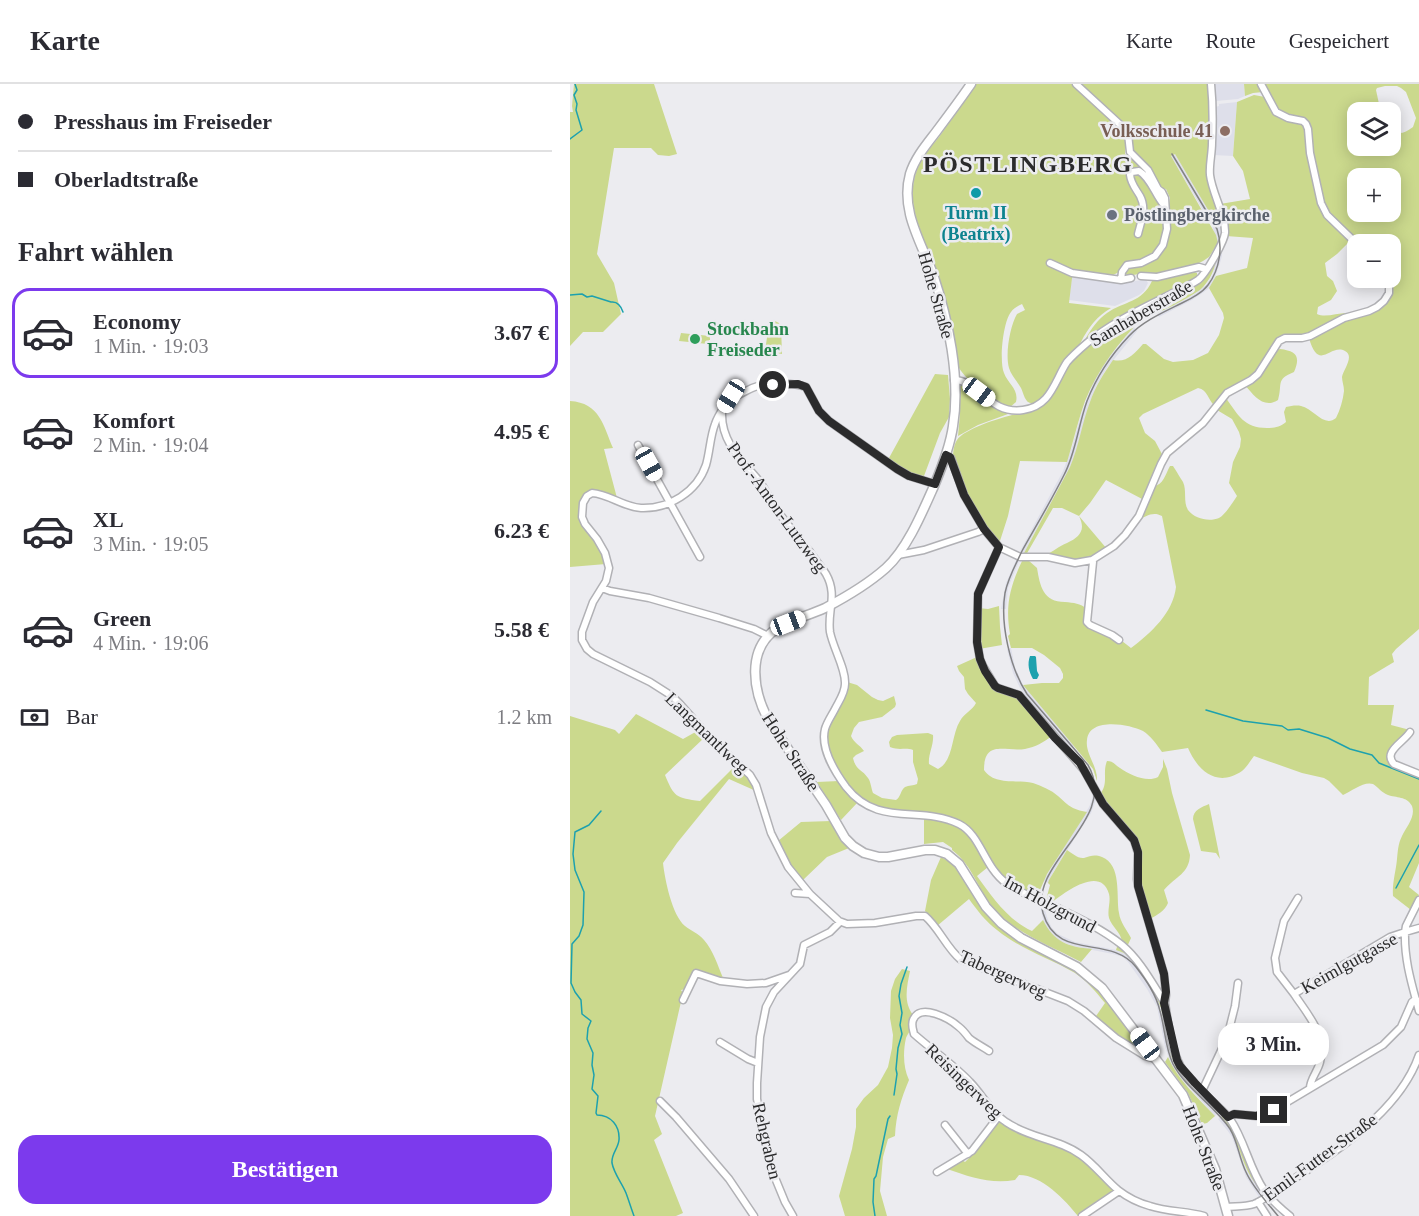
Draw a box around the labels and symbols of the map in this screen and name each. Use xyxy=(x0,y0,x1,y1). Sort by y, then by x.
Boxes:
place label: Volksschule 41 xyxy=(1100,121,1213,141)
marker: Volksschule 41 xyxy=(1218,124,1232,138)
district label: PÖSTLINGBERG xyxy=(923,151,1133,177)
marker: Turm II (Beatrix) xyxy=(969,186,983,200)
place label: Turm II (Beatrix) xyxy=(942,203,1010,245)
place label: Pöstlingbergkirche xyxy=(1124,205,1270,225)
marker: Pöstlingbergkirche xyxy=(1105,208,1119,222)
street label: Hohe Straße xyxy=(914,249,958,341)
street label: Samhaberstraße xyxy=(1086,276,1196,350)
place label: Stockbahn Freiseder xyxy=(707,319,789,360)
marker: Stockbahn Freiseder xyxy=(688,332,702,346)
route start xyxy=(759,371,786,398)
car xyxy=(959,374,999,410)
car xyxy=(714,376,748,416)
street label: Prof.-Anton-Lutzweg xyxy=(723,438,831,576)
car xyxy=(632,444,666,484)
car xyxy=(768,608,808,638)
street label: Langmantlweg xyxy=(661,688,753,778)
street label: Hohe Straße xyxy=(758,709,824,795)
street label: Im Holzgrund xyxy=(1001,871,1099,937)
street label: Keimlgutgasse xyxy=(1297,928,1401,998)
street label: Tabergerweg xyxy=(956,946,1050,1002)
callout: 3 Min. xyxy=(1218,1023,1330,1065)
car xyxy=(1127,1024,1163,1064)
street label: Reisingerweg xyxy=(921,1039,1007,1123)
route end xyxy=(1260,1096,1287,1123)
street label: Rehgraben xyxy=(748,1101,786,1181)
street label: Hohe Straße xyxy=(1179,1103,1229,1193)
street label: Emil-Futter-Straße xyxy=(1259,1109,1381,1205)

